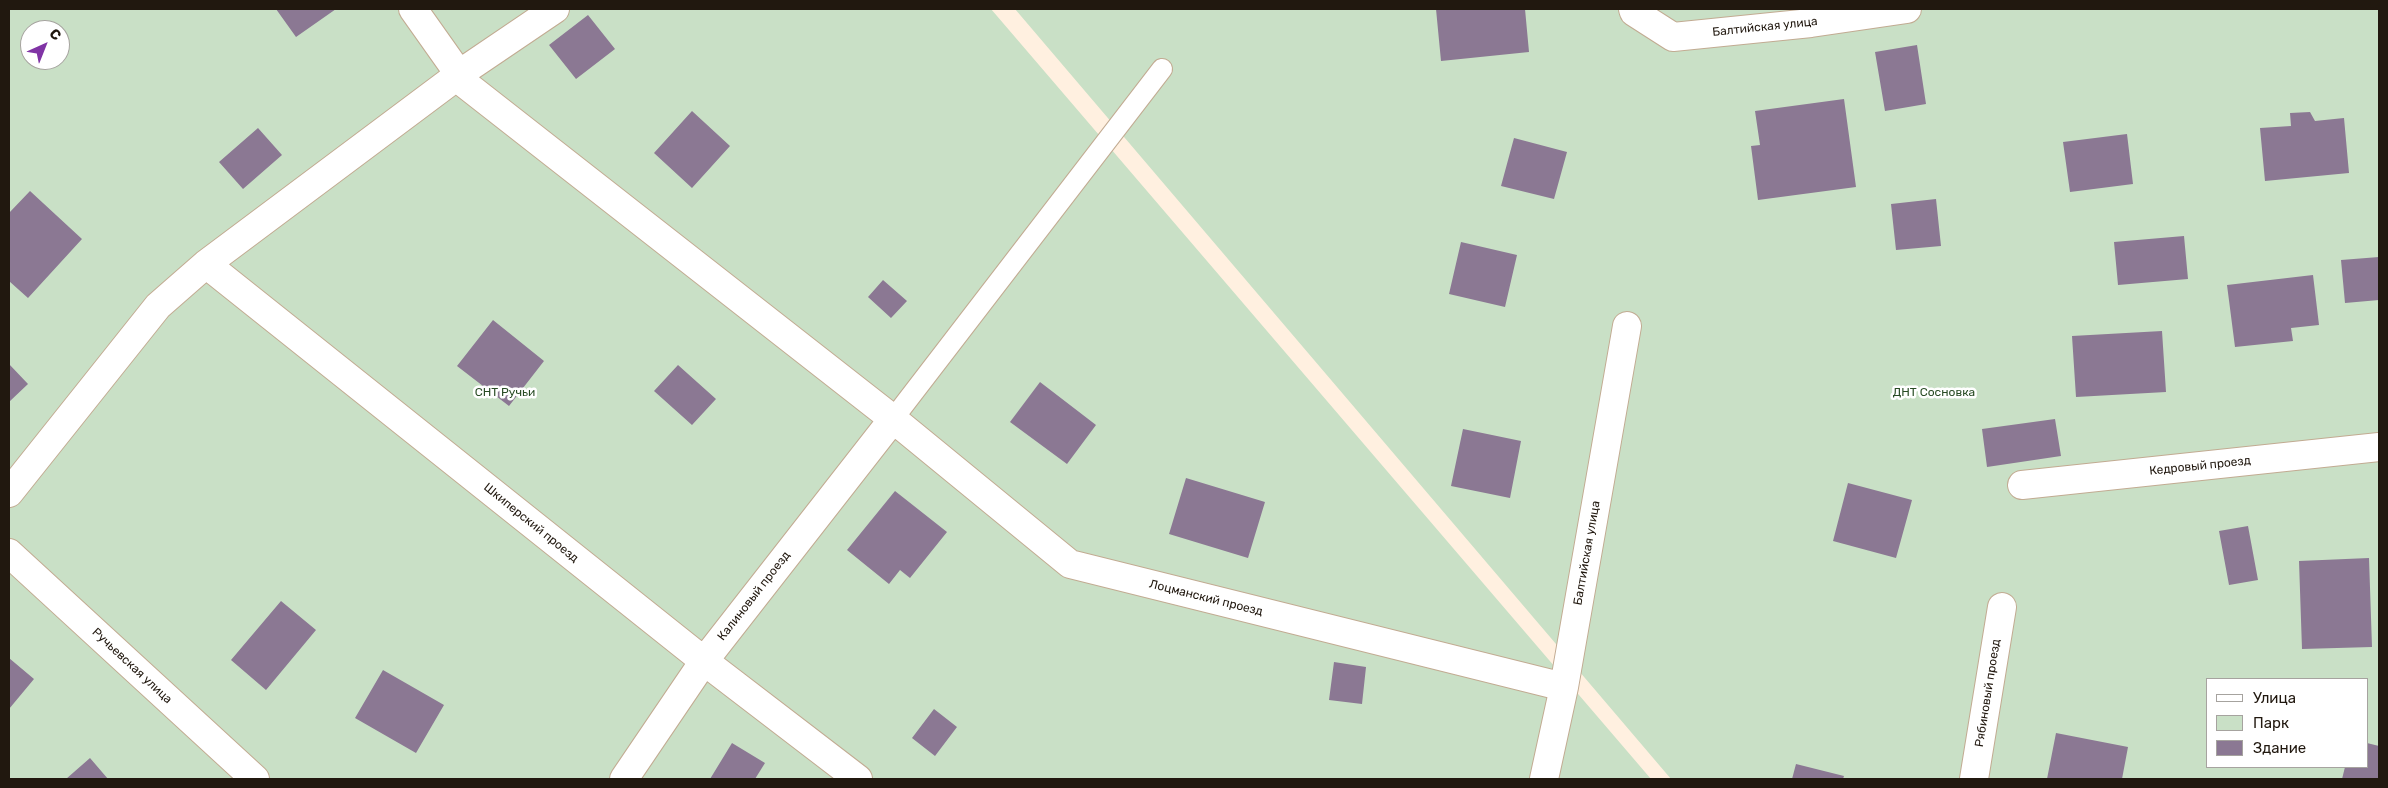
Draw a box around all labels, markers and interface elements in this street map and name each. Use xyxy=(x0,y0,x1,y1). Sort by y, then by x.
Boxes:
street label: Балтийская улица xyxy=(1712,14,1818,40)
north arrow xyxy=(20,20,70,70)
text: С xyxy=(46,25,65,44)
park label: СНТ Ручьи xyxy=(475,386,535,400)
park label: ДНТ Сосновка xyxy=(1893,386,1975,400)
street label: Кедровый проезд xyxy=(2149,454,2251,478)
street label: Шкиперский проезд xyxy=(481,480,581,566)
street label: Балтийская улица xyxy=(1571,500,1603,606)
street label: Калиновый проезд xyxy=(715,548,793,644)
street label: Лоцманский проезд xyxy=(1148,577,1264,619)
street label: Ручьевская улица xyxy=(89,625,175,707)
street label: Рябиновый проезд xyxy=(1972,638,2004,748)
legend xyxy=(2206,678,2368,768)
text: Улица xyxy=(2253,689,2296,707)
text: Парк xyxy=(2253,714,2289,732)
text: Здание xyxy=(2253,739,2306,757)

